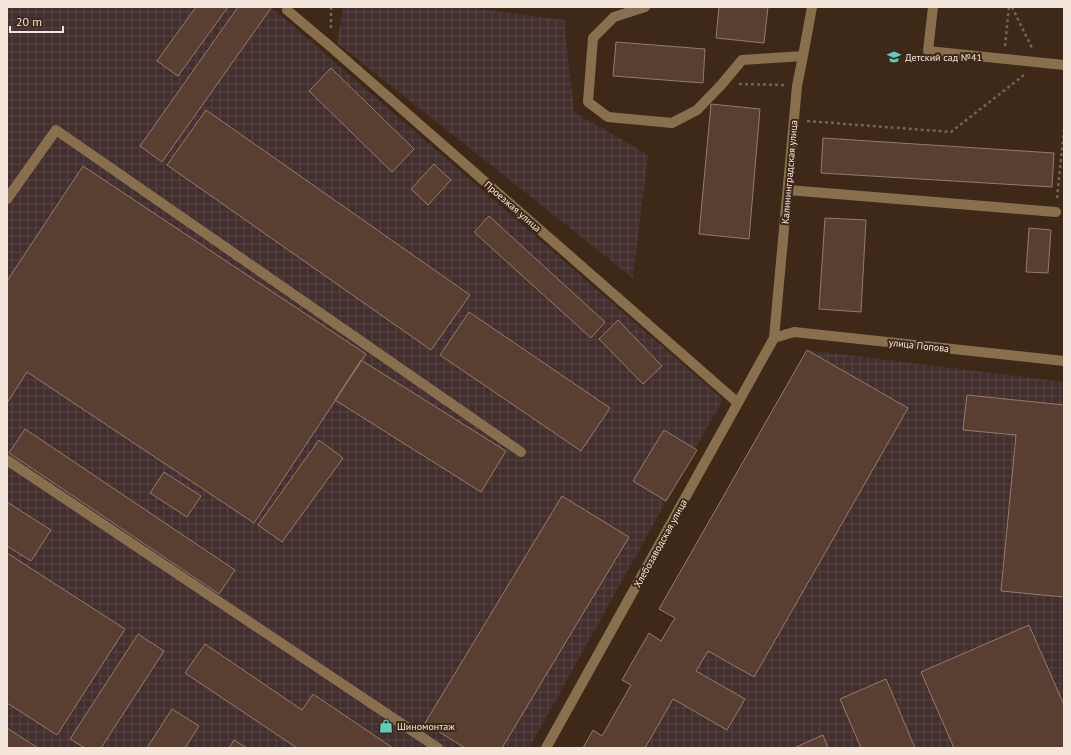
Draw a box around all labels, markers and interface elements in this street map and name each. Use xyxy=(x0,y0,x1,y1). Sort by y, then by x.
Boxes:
scale bar xyxy=(10,8,63,34)
text: 20 m xyxy=(16,14,42,29)
school or university icon: Детский сад №41 xyxy=(886,49,902,65)
place label: Детский сад №41 xyxy=(905,51,982,64)
street label: Калининградская улица xyxy=(778,119,801,225)
street label: Проезжая улица xyxy=(482,178,544,235)
street label: улица Попова xyxy=(888,336,950,355)
street label: Хлебозаводская улица xyxy=(631,497,690,590)
shop icon: Шиномонтаж xyxy=(378,718,394,734)
place label: Шиномонтаж xyxy=(397,720,455,733)

